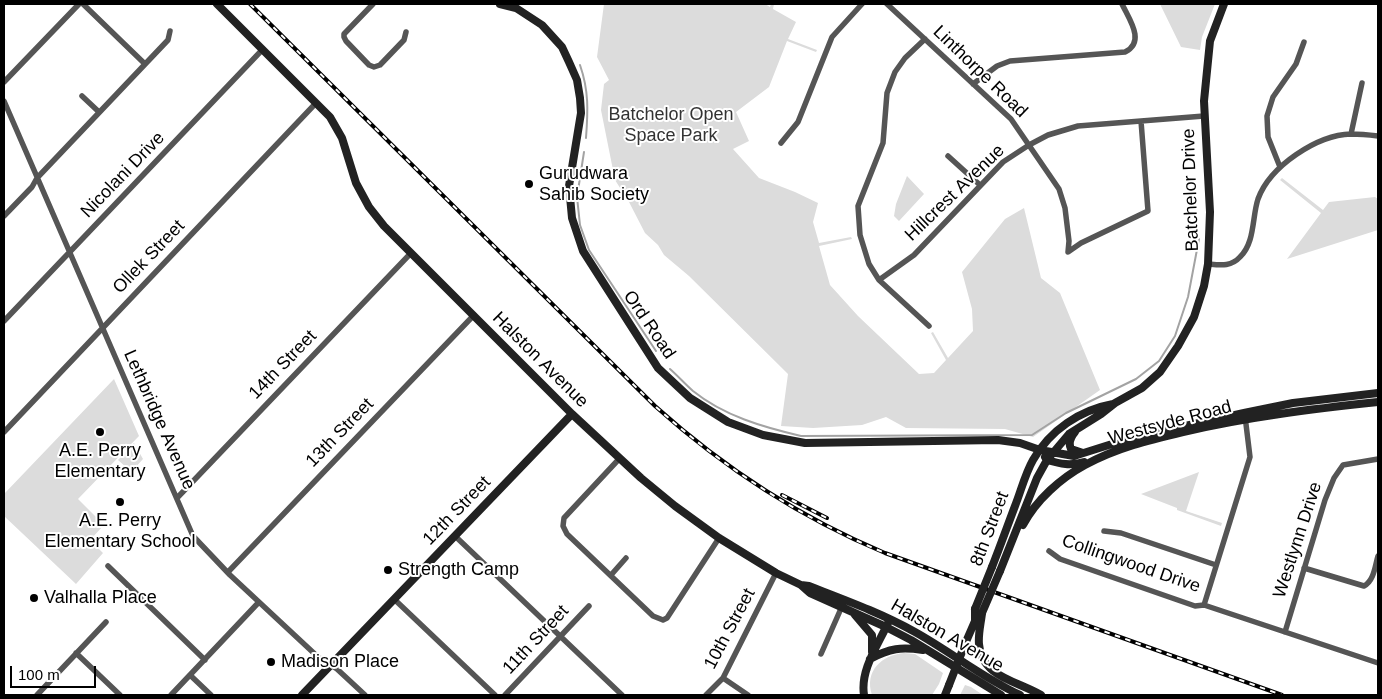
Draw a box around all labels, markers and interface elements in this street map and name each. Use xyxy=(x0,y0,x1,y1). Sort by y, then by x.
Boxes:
street label: Linthorpe Road xyxy=(928,21,1032,123)
park label: Batchelor Open Space Park xyxy=(608,104,734,146)
street label: Nicolani Drive xyxy=(77,128,169,222)
street label: Batchelor Drive xyxy=(1178,128,1204,252)
street label: Hillcrest Avenue xyxy=(901,140,1009,246)
place label: Gurudwara Sahib Society xyxy=(539,163,649,205)
marker: Gurudwara Sahib Society xyxy=(523,178,535,190)
street label: Ollek Street xyxy=(109,216,189,298)
street label: Ord Road xyxy=(618,287,680,363)
street label: Halston Avenue xyxy=(488,308,592,412)
street label: 14th Street xyxy=(245,326,321,404)
street label: Lethbridge Avenue xyxy=(118,347,200,493)
street label: 13th Street xyxy=(302,394,378,472)
street label: Westsyde Road xyxy=(1106,396,1234,450)
marker: A.E. Perry Elementary xyxy=(94,426,106,438)
place label: A.E. Perry Elementary xyxy=(54,440,146,482)
street label: 12th Street xyxy=(419,472,495,550)
street label: Westlynn Drive xyxy=(1269,479,1327,601)
street label: 8th Street xyxy=(966,489,1014,569)
marker: A.E. Perry Elementary School xyxy=(114,496,126,508)
place label: A.E. Perry Elementary School xyxy=(44,510,196,552)
street label: Collingwood Drive xyxy=(1059,530,1203,598)
place label: Strength Camp xyxy=(398,559,519,581)
marker: Strength Camp xyxy=(382,564,394,576)
street label: 10th Street xyxy=(700,585,760,673)
place label: Valhalla Place xyxy=(44,587,157,609)
marker: Valhalla Place xyxy=(28,592,40,604)
street label: Halston Avenue xyxy=(887,595,1007,677)
street label: 11th Street xyxy=(499,601,573,679)
place label: Madison Place xyxy=(281,651,399,673)
scale bar xyxy=(12,656,99,688)
marker: Madison Place xyxy=(265,656,277,668)
text: 100 m xyxy=(18,666,60,683)

